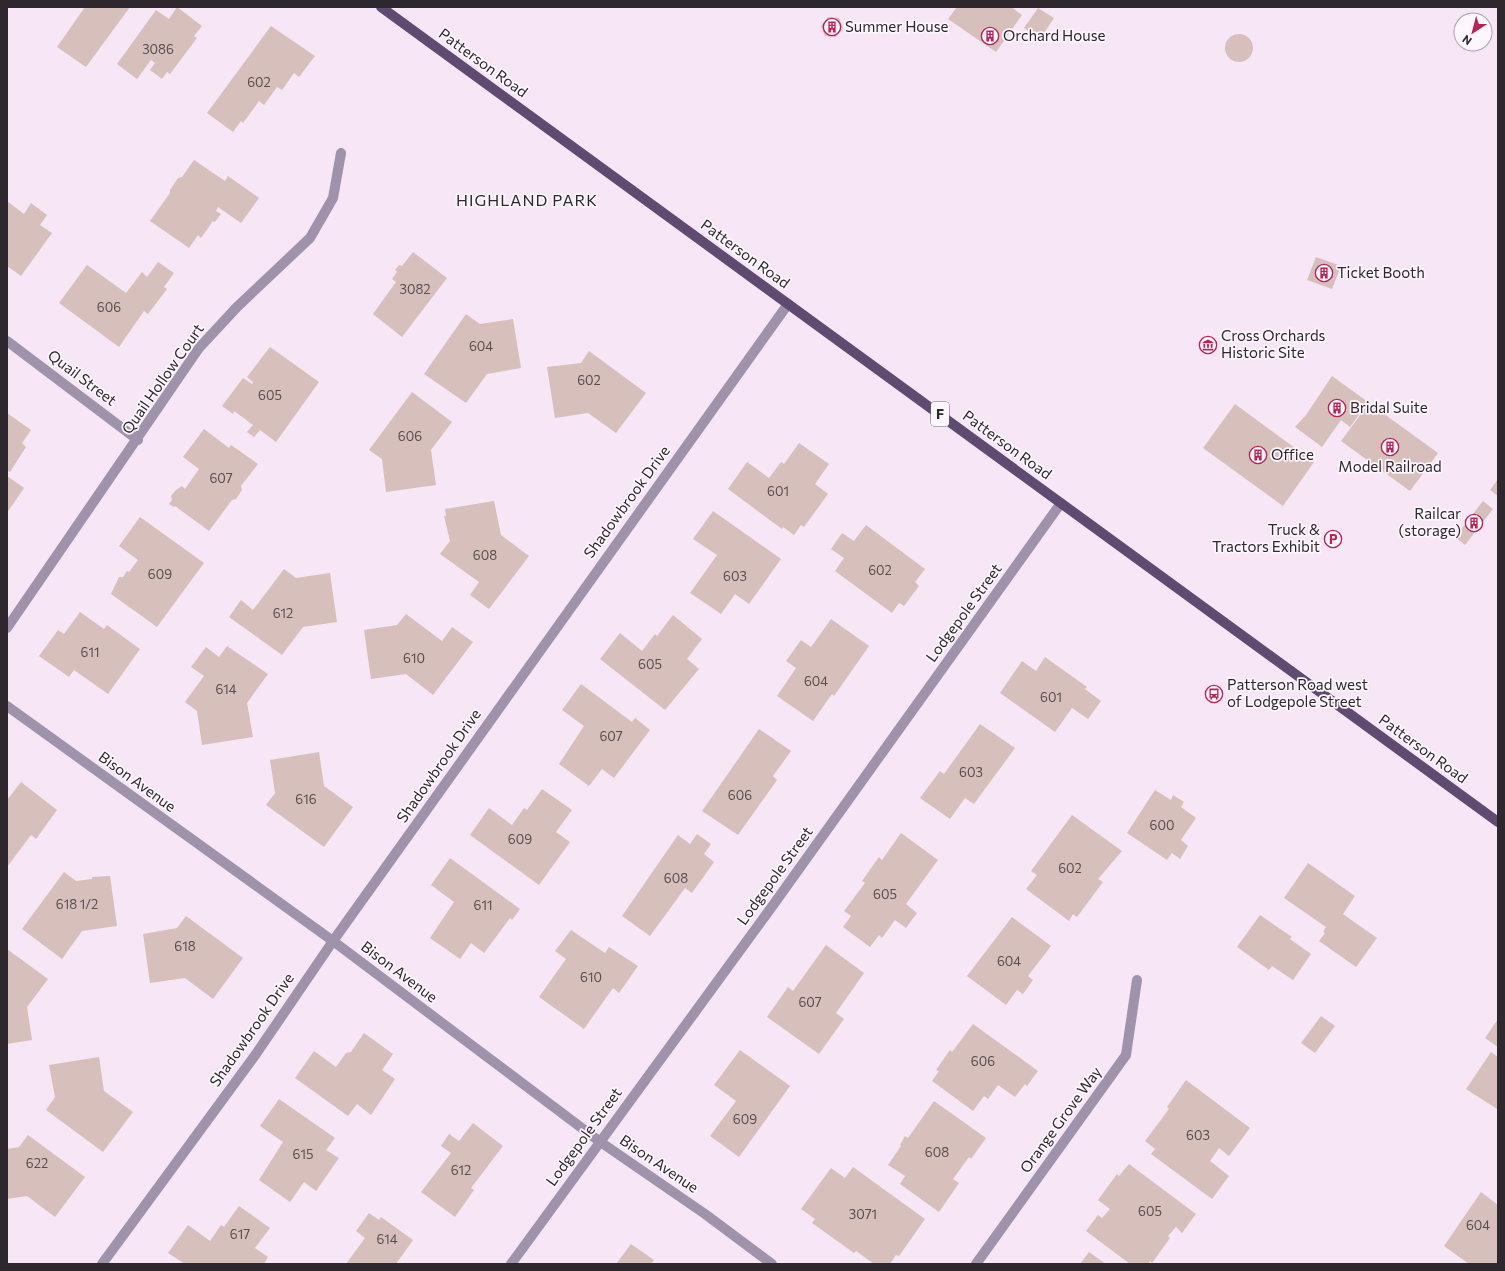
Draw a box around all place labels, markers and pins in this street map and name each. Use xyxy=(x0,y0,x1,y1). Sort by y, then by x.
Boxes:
building icon: Summer House xyxy=(822,17,842,37)
place label: Summer House xyxy=(845,17,949,35)
building icon: Orchard House xyxy=(980,26,1000,46)
place label: Orchard House xyxy=(1003,26,1106,44)
building icon: Ticket Booth xyxy=(1314,263,1334,283)
place label: Ticket Booth xyxy=(1337,263,1425,281)
place label: Cross Orchards Historic Site xyxy=(1221,326,1326,361)
museum icon: Cross Orchards Historic Site xyxy=(1198,335,1218,355)
building icon: Bridal Suite xyxy=(1327,398,1347,418)
place label: Bridal Suite xyxy=(1350,398,1428,416)
building icon: Model Railroad xyxy=(1380,437,1400,457)
building icon: Office xyxy=(1248,445,1268,465)
place label: Office xyxy=(1271,445,1314,463)
place label: Model Railroad xyxy=(1338,457,1442,475)
place label: Railcar (storage) xyxy=(1399,504,1461,539)
building icon: Railcar (storage) xyxy=(1464,513,1484,533)
place label: Truck & Tractors Exhibit xyxy=(1212,520,1320,555)
parking icon: Truck & Tractors Exhibit xyxy=(1323,529,1343,549)
place label: Patterson Road west of Lodgepole Street xyxy=(1227,675,1368,710)
bus stop icon: Patterson Road west of Lodgepole Street xyxy=(1204,684,1224,704)

